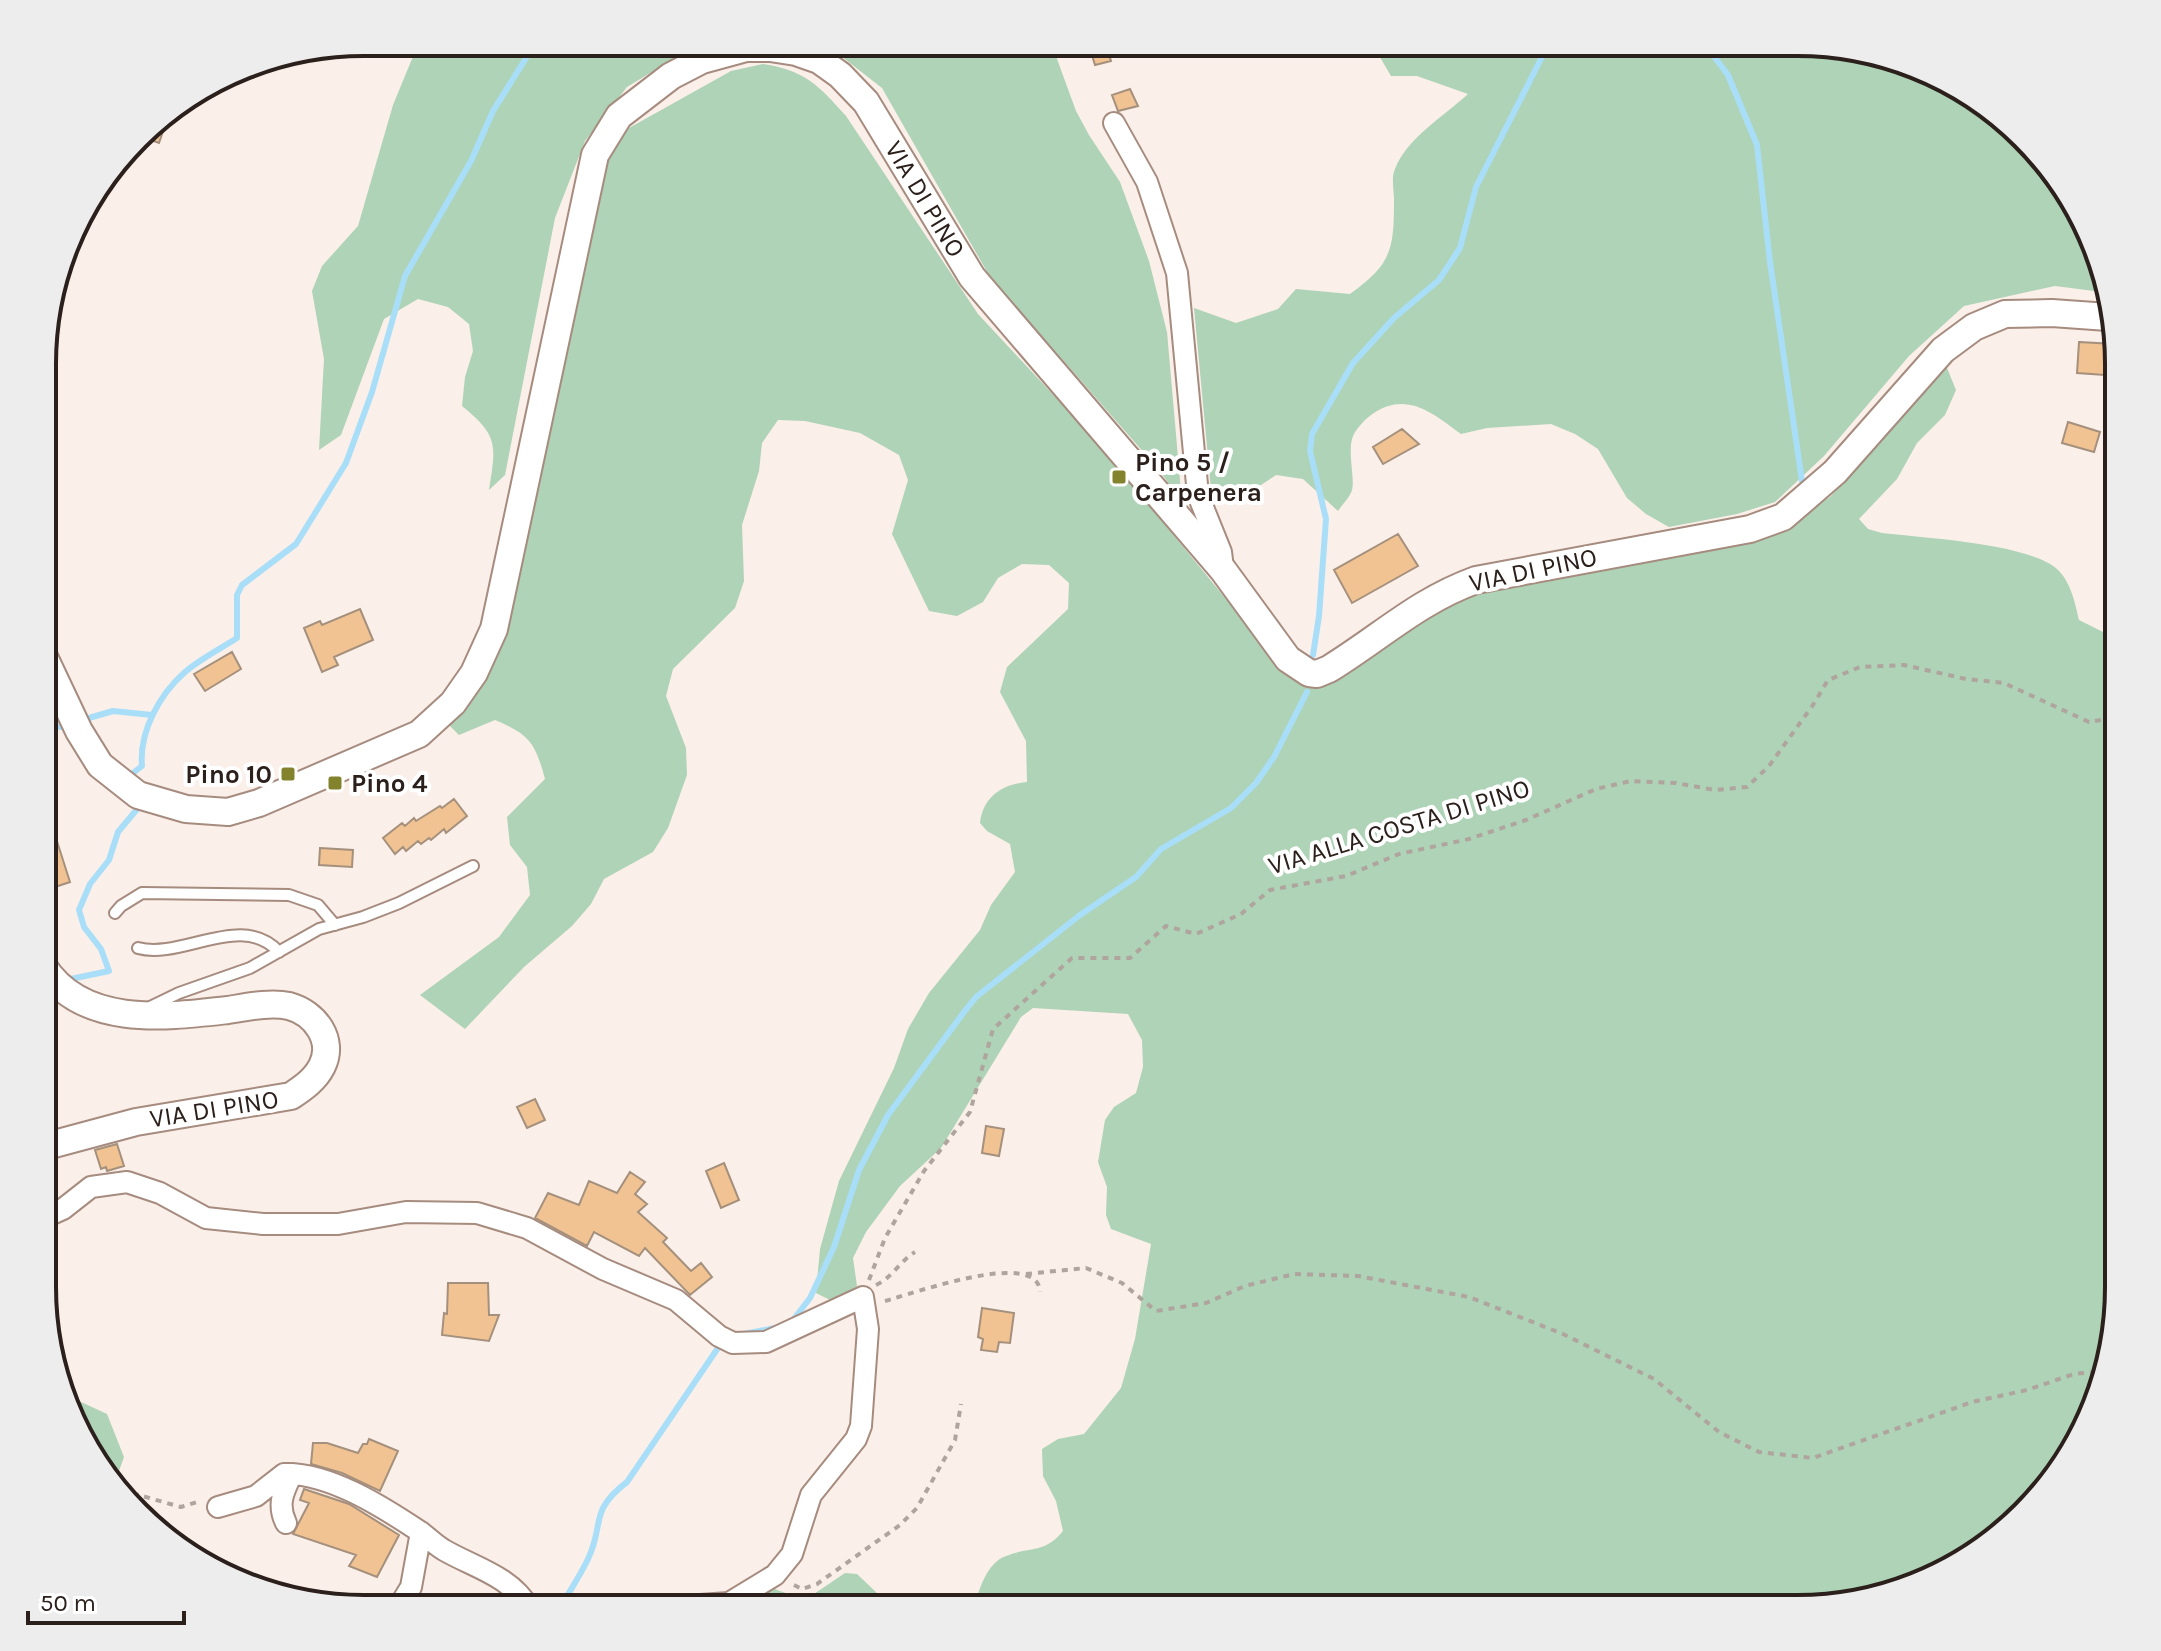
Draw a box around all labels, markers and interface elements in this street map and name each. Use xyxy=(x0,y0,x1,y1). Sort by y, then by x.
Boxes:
street label: VIA DI PINO xyxy=(878,135,972,263)
place label: Pino 5 / Carpenera xyxy=(1135,447,1262,508)
marker: Pino 5 / Carpenera xyxy=(1110,468,1128,486)
street label: VIA DI PINO xyxy=(1466,541,1600,599)
place label: Pino 10 xyxy=(185,759,272,790)
marker: Pino 10 xyxy=(279,765,297,783)
place label: Pino 4 xyxy=(351,768,428,799)
street label: VIA ALLA COSTA DI PINO xyxy=(1265,772,1533,882)
marker: Pino 4 xyxy=(326,774,344,792)
street label: VIA DI PINO xyxy=(147,1084,281,1134)
scale bar xyxy=(28,1575,184,1625)
text: 50 m xyxy=(40,1589,96,1617)

